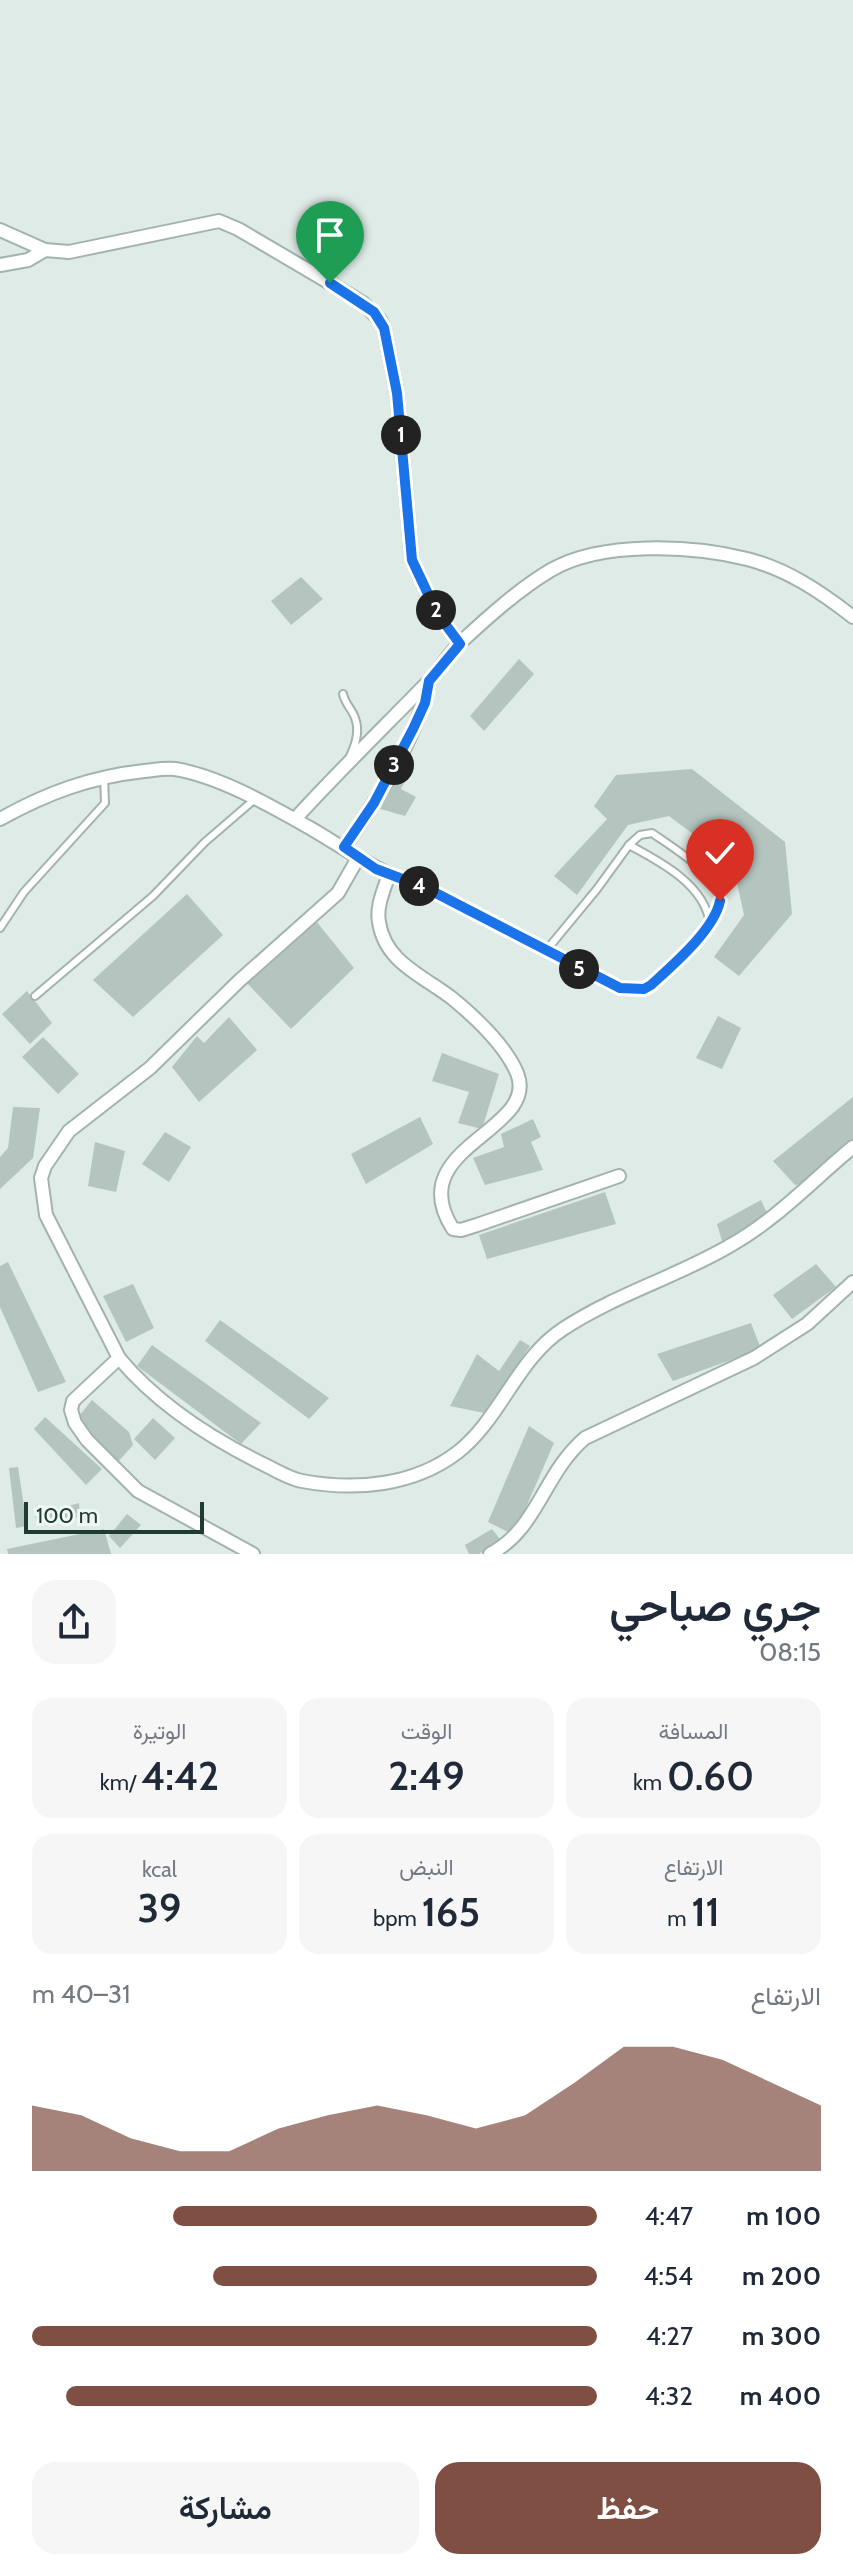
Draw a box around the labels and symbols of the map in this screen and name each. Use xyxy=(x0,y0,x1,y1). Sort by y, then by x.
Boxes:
pin xyxy=(296,201,364,283)
pin: 1 xyxy=(381,415,421,455)
pin: 2 xyxy=(416,590,456,630)
pin: 3 xyxy=(374,745,414,785)
pin xyxy=(686,819,754,901)
pin: 4 xyxy=(399,866,439,906)
pin: 5 xyxy=(559,949,599,989)
scale bar xyxy=(24,1498,204,1534)

